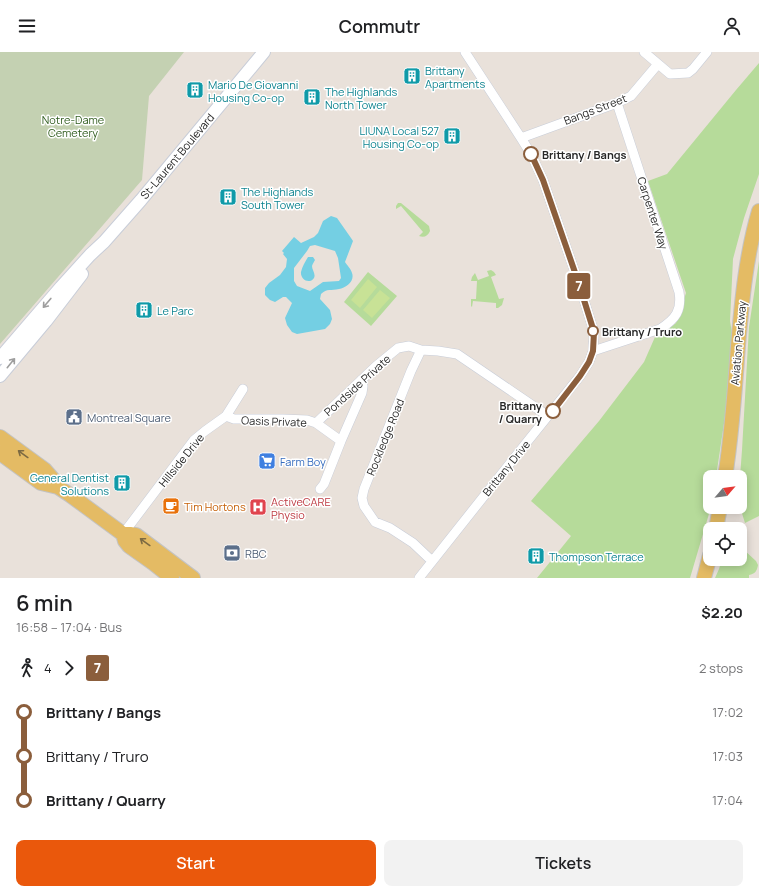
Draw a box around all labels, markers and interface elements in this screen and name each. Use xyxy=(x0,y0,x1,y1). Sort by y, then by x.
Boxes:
text: Commutr xyxy=(339,14,420,38)
icon: menu xyxy=(16,15,38,37)
icon: person xyxy=(721,15,743,37)
place label: Brittany Apartments xyxy=(425,63,485,91)
building icon: Brittany Apartments xyxy=(402,66,422,86)
place label: Mario De Giovanni Housing Co-op xyxy=(208,77,298,105)
building icon: Mario De Giovanni Housing Co-op xyxy=(185,80,205,100)
place label: The Highlands North Tower xyxy=(325,84,398,112)
building icon: The Highlands North Tower xyxy=(302,87,322,107)
street label: Bangs Street xyxy=(561,90,629,128)
street label: St-Laurent Boulevard xyxy=(137,110,217,202)
park label: Notre-Dame Cemetery xyxy=(42,112,105,140)
place label: LIUNA Local 527 Housing Co-op xyxy=(360,123,439,151)
building icon: LIUNA Local 527 Housing Co-op xyxy=(442,126,462,146)
marker: Brittany / Bangs xyxy=(523,146,539,162)
place label: Brittany / Bangs xyxy=(542,147,627,162)
street label: Carpenter Way xyxy=(634,175,672,251)
place label: The Highlands South Tower xyxy=(241,184,314,212)
building icon: The Highlands South Tower xyxy=(218,187,238,207)
line badge: 7 xyxy=(566,273,592,299)
text: 7 xyxy=(575,276,583,295)
one-way arrow xyxy=(43,298,52,309)
building icon: Le Parc xyxy=(134,300,154,320)
street label: Aviation Parkway xyxy=(727,300,749,386)
place label: Le Parc xyxy=(157,303,194,318)
place label: Brittany / Truro xyxy=(602,324,682,339)
marker: Brittany / Truro xyxy=(587,325,599,337)
street label: Pondside Private xyxy=(320,351,394,419)
one-way arrow xyxy=(6,357,15,368)
street label: Rockledge Road xyxy=(363,396,407,478)
place label: Brittany / Quarry xyxy=(499,398,543,426)
marker: Brittany / Quarry xyxy=(545,403,561,419)
public building icon: Montreal Square xyxy=(64,407,84,427)
place label: Montreal Square xyxy=(87,410,172,425)
street label: Oasis Private xyxy=(241,412,308,430)
street label: Hillside Drive xyxy=(155,430,207,490)
street label: Brittany Drive xyxy=(479,437,533,499)
one-way arrow xyxy=(17,450,28,458)
supermarket icon: Farm Boy xyxy=(257,451,277,471)
place label: Farm Boy xyxy=(280,454,326,469)
place label: General Dentist Solutions xyxy=(30,470,109,498)
north arrow xyxy=(703,470,747,514)
map controls xyxy=(703,470,747,566)
building icon: General Dentist Solutions xyxy=(112,473,132,493)
place label: ActiveCARE Physio xyxy=(271,494,331,522)
cafe icon: Tim Hortons xyxy=(161,496,181,516)
hospital icon: ActiveCARE Physio xyxy=(248,497,268,517)
place label: Tim Hortons xyxy=(184,499,246,514)
button: locate xyxy=(703,522,747,566)
one-way arrow xyxy=(140,538,151,546)
bank icon: RBC xyxy=(222,543,242,563)
place label: RBC xyxy=(245,546,267,561)
building icon: Thompson Terrace xyxy=(526,546,546,566)
place label: Thompson Terrace xyxy=(549,549,644,564)
text: 6 min xyxy=(16,588,73,618)
text: $2.20 xyxy=(701,602,743,623)
text: 16:58 – 17:04 · Bus xyxy=(16,618,122,636)
icon: walk xyxy=(16,657,38,679)
icon: forward xyxy=(58,657,80,679)
text: 7 xyxy=(94,658,101,677)
text: 4 xyxy=(44,659,52,677)
text: 2 stops xyxy=(699,659,743,677)
text: Brittany / Bangs xyxy=(46,702,161,723)
text: 17:02 xyxy=(712,703,743,721)
text: Brittany / Truro xyxy=(46,746,149,767)
text: 17:03 xyxy=(712,747,743,765)
text: Brittany / Quarry xyxy=(46,790,166,811)
text: 17:04 xyxy=(712,791,743,809)
button: Start xyxy=(16,840,376,886)
button: Tickets xyxy=(384,840,743,886)

